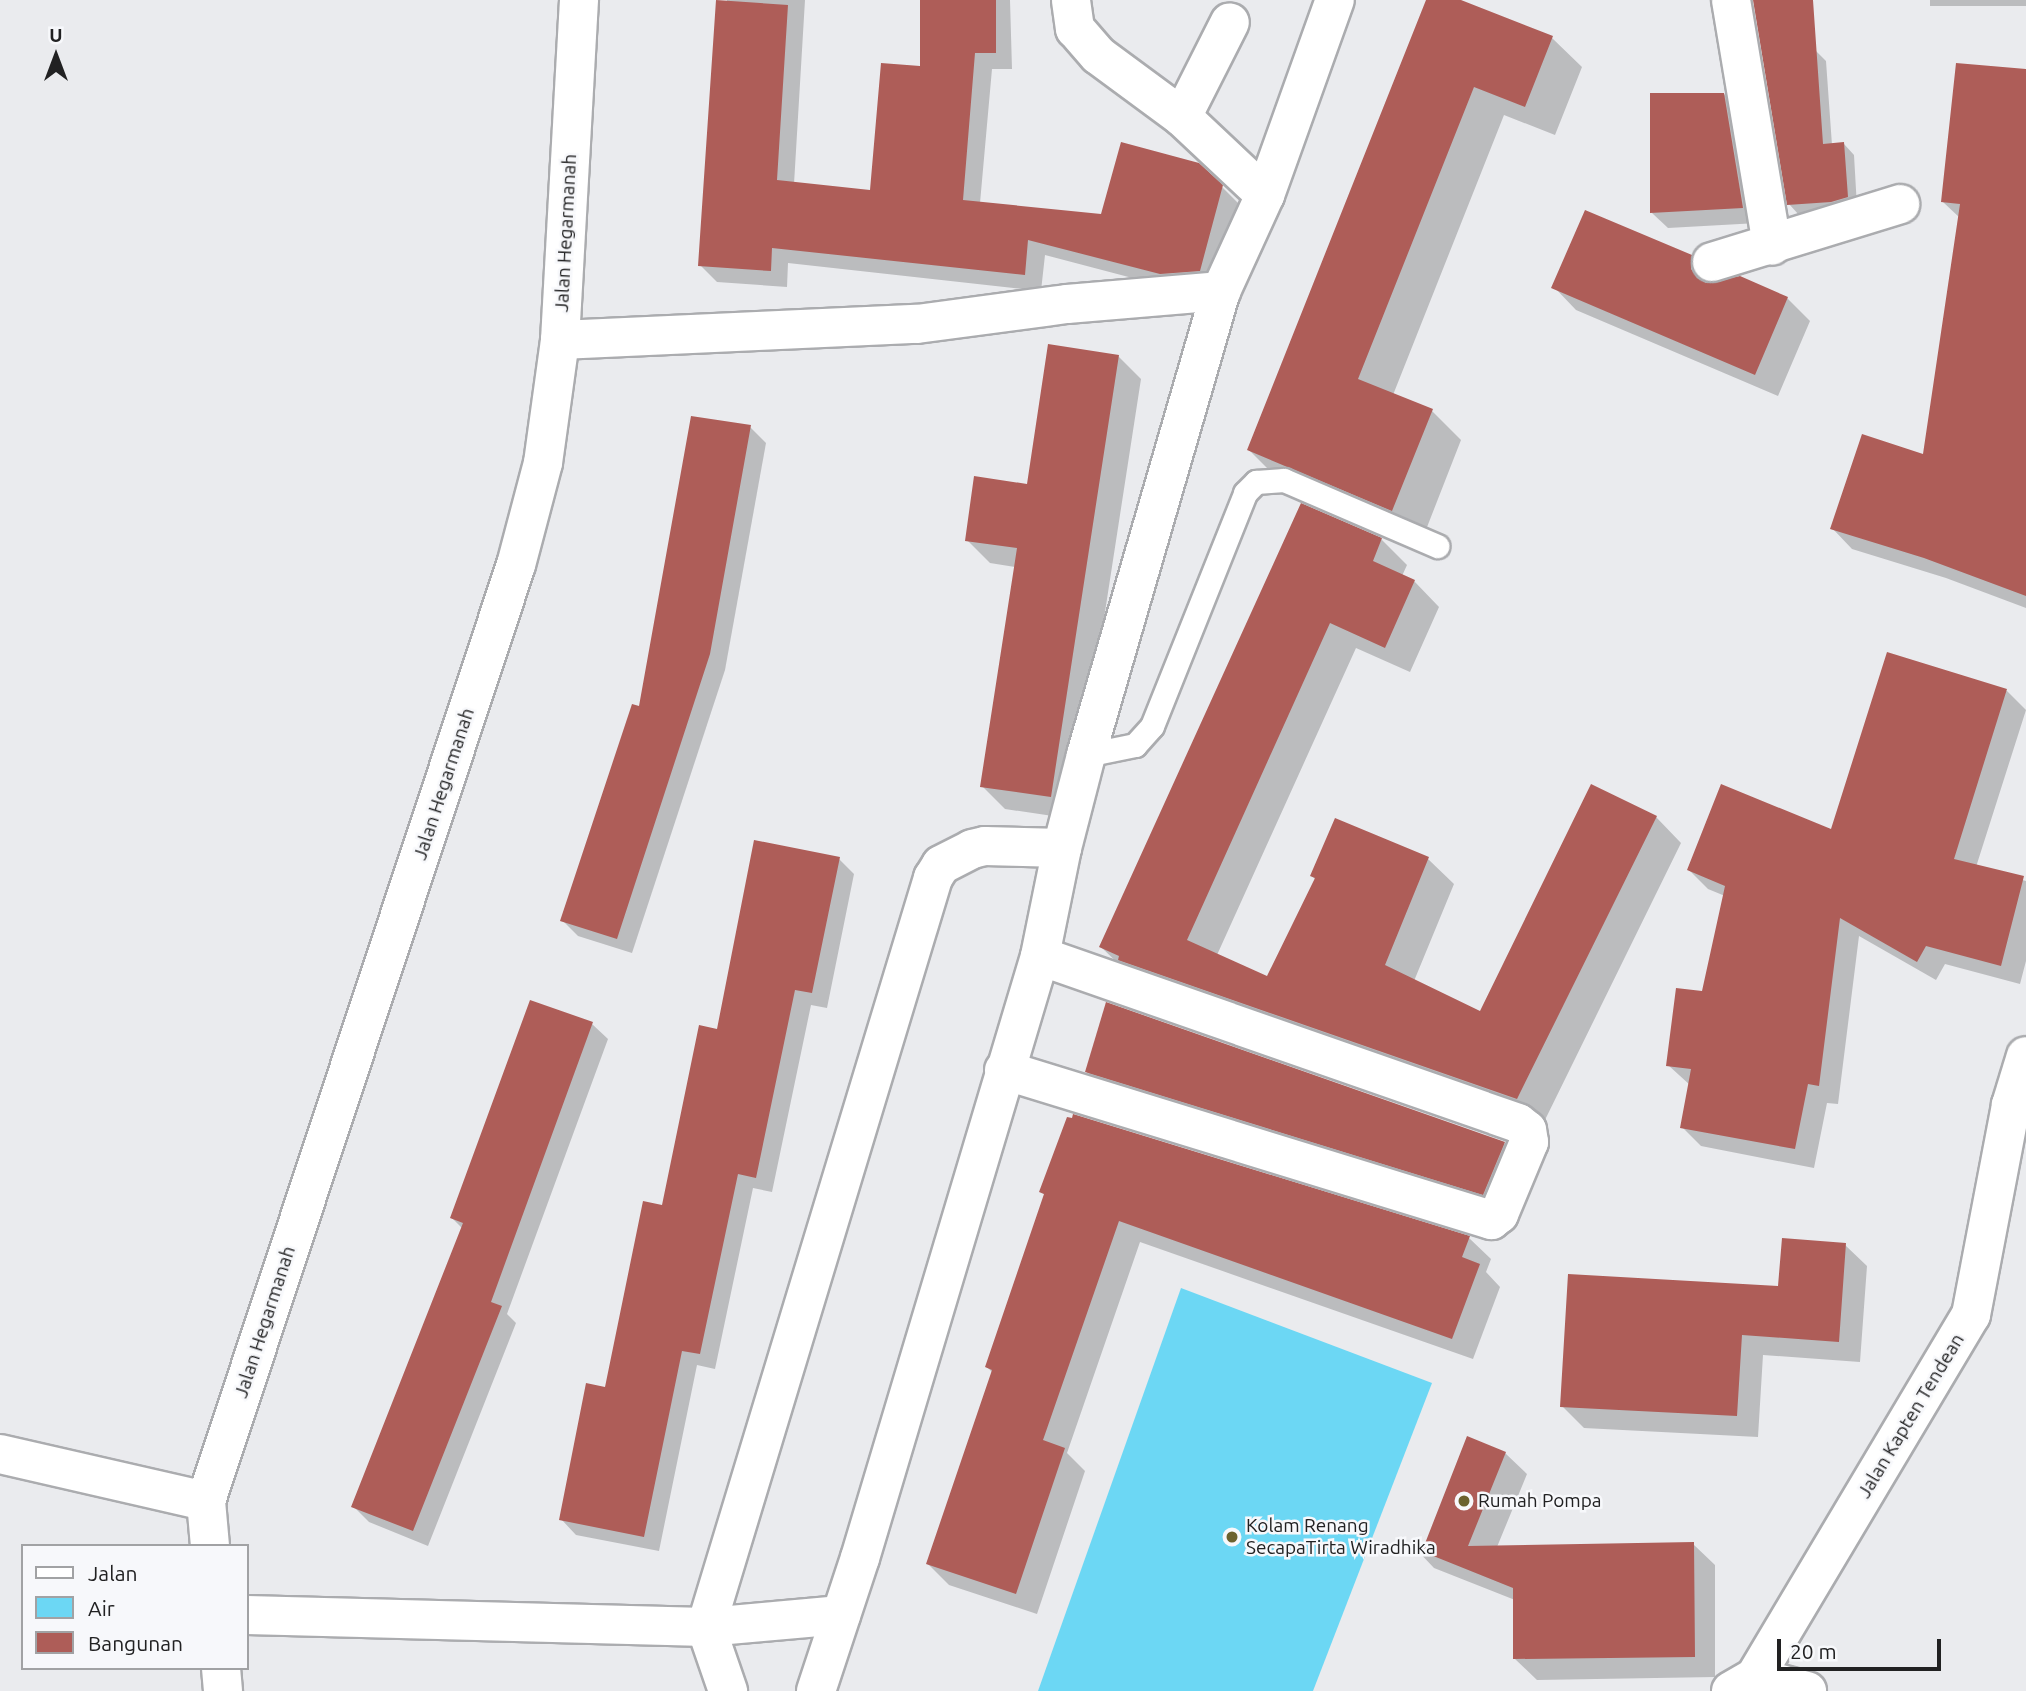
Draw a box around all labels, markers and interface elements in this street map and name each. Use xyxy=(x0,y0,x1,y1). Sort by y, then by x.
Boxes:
north arrow xyxy=(21,21,91,91)
text: U xyxy=(49,24,63,46)
street label: Jalan Hegarmanah xyxy=(550,153,582,313)
street label: Jalan Hegarmanah xyxy=(409,705,479,863)
street label: Jalan Hegarmanah xyxy=(230,1243,300,1401)
street label: Jalan Kapten Tendean xyxy=(1853,1330,1969,1502)
place label: Rumah Pompa xyxy=(1478,1490,1602,1512)
marker: Rumah Pompa xyxy=(1456,1493,1472,1509)
place label: Kolam Renang SecapaTirta Wiradhika xyxy=(1246,1515,1436,1559)
marker: Kolam Renang SecapaTirta Wiradhika xyxy=(1224,1529,1240,1545)
legend xyxy=(21,1544,248,1670)
text: Jalan xyxy=(88,1561,137,1585)
text: Air xyxy=(88,1596,115,1620)
scale bar xyxy=(1781,1624,1946,1668)
text: Bangunan xyxy=(88,1631,183,1655)
text: 20 m xyxy=(1790,1639,1837,1663)

